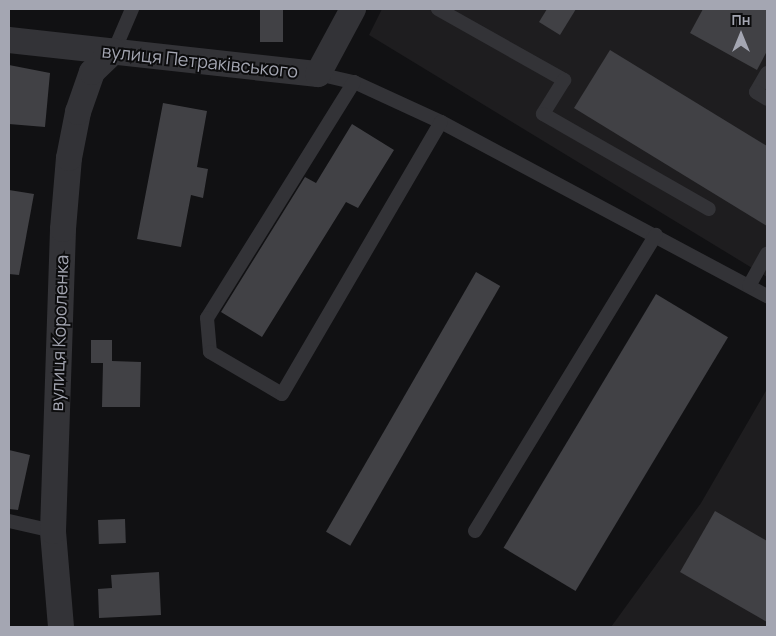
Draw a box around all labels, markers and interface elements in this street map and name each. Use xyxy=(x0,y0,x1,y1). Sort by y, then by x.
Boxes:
north arrow xyxy=(716,10,766,60)
text: Пн xyxy=(732,10,750,29)
street label: вулиця Петраківського xyxy=(101,40,299,82)
street label: вулиця Короленка xyxy=(45,254,73,412)

